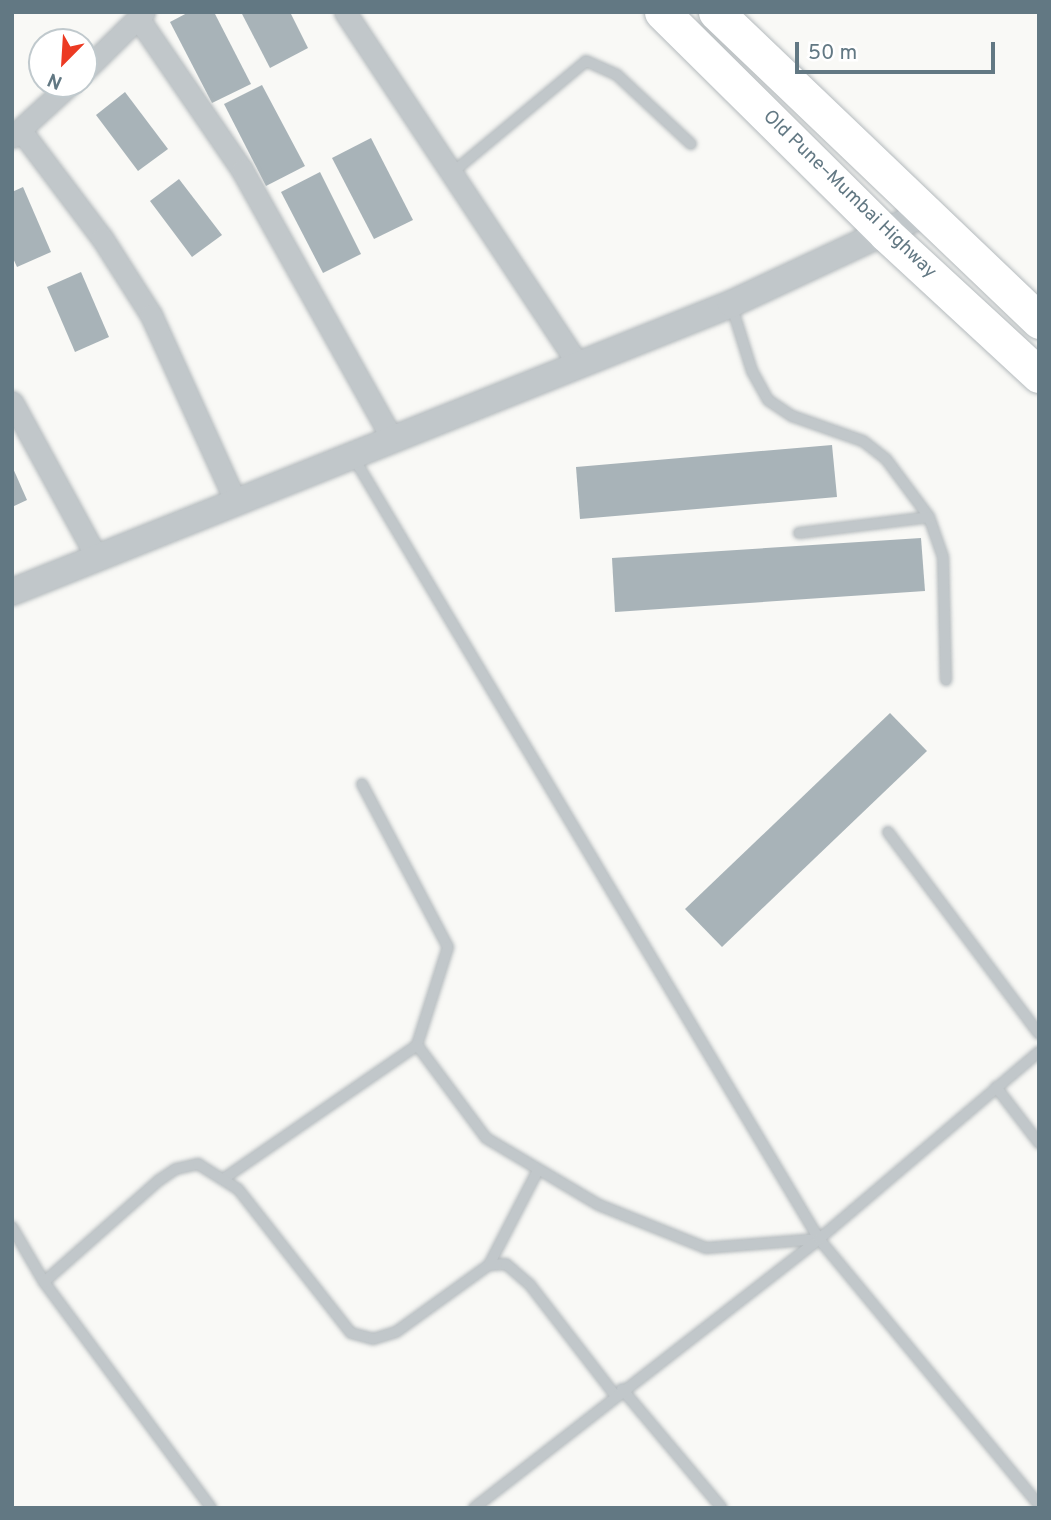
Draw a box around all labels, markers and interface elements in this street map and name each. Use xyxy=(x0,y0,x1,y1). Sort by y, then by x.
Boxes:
north arrow xyxy=(28,28,98,98)
scale bar xyxy=(799,28,998,72)
text: 50 m xyxy=(808,40,857,67)
text: N xyxy=(44,67,66,94)
street label: Old Pune–Mumbai Highway xyxy=(757,106,941,284)

